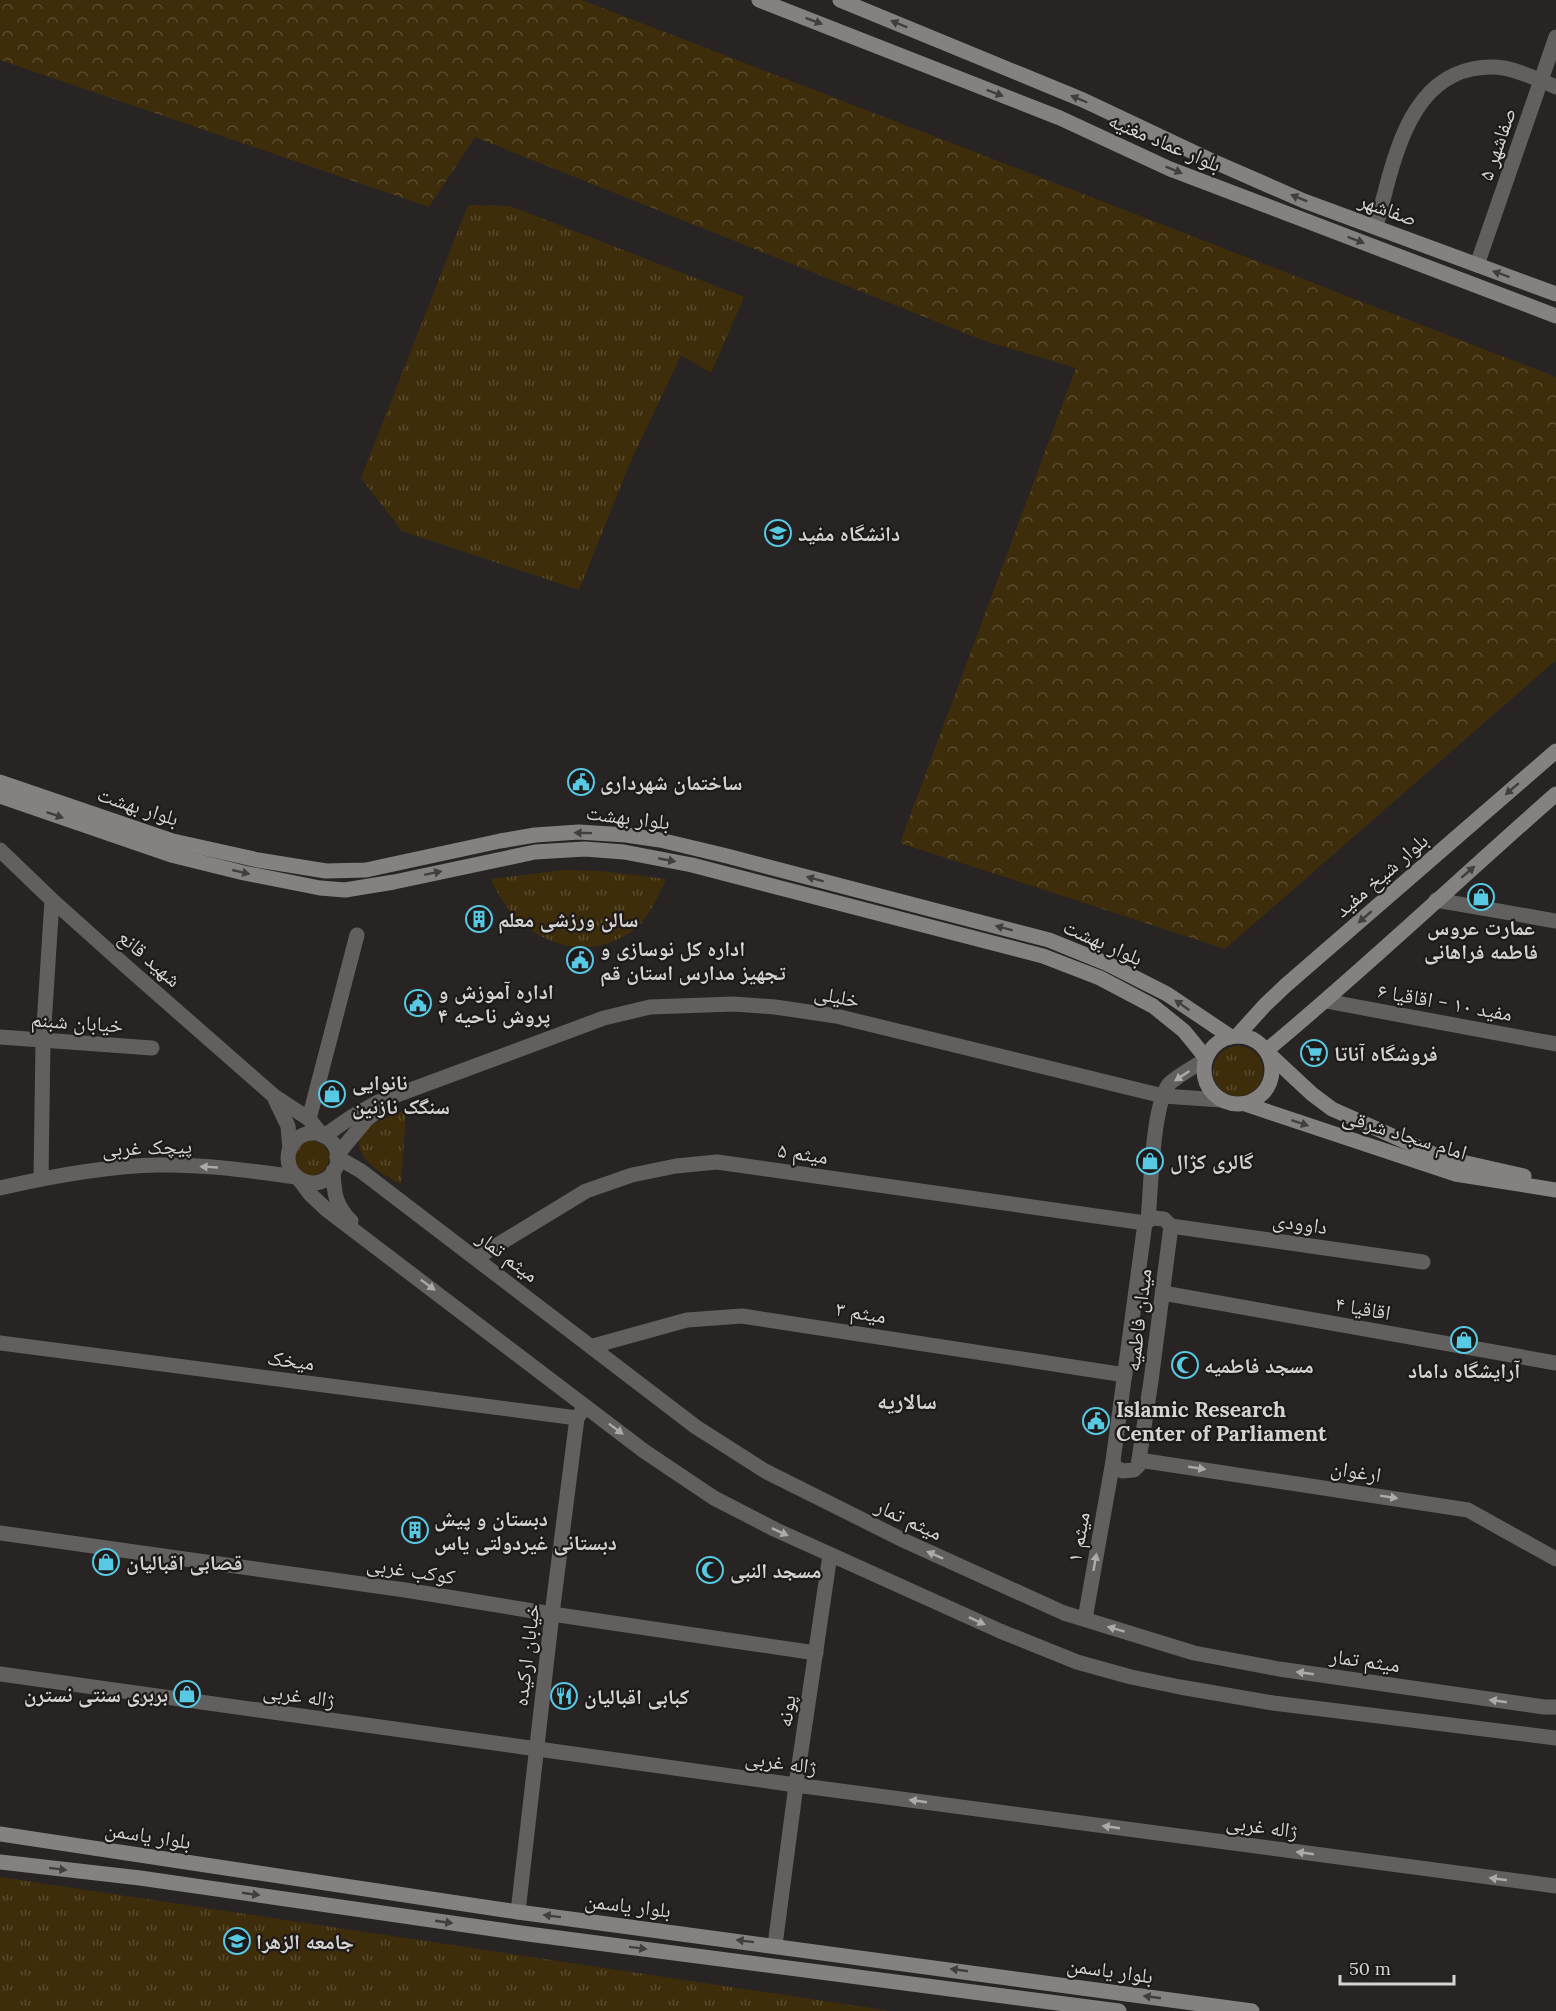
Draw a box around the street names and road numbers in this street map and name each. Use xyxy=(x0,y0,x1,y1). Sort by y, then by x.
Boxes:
street label: صفاشهر ۵ xyxy=(1472,104,1522,184)
street label: بلوار عماد مغنیه xyxy=(1105,106,1225,178)
street label: صفاشهر xyxy=(1354,186,1421,232)
street label: بلوار بهشت xyxy=(94,780,182,832)
street label: بلوار بهشت xyxy=(585,798,671,836)
street label: بلوار شیخ مفید xyxy=(1329,827,1433,923)
street label: بلوار بهشت xyxy=(1059,913,1147,971)
street label: شهید قانع xyxy=(113,923,187,993)
street label: مفید ۱۰ - اقاقیا ۶ xyxy=(1375,977,1515,1027)
street label: خلیلی xyxy=(812,978,862,1014)
street label: خیابان شبنم xyxy=(30,1005,124,1040)
street label: امام سجاد شرقی xyxy=(1339,1102,1470,1167)
street label: پیچک غربی xyxy=(102,1132,192,1162)
street label: میثم ۵ xyxy=(776,1136,830,1171)
street label: داوودی xyxy=(1271,1206,1329,1240)
street label: میثم تمار xyxy=(470,1223,544,1289)
street label: میدان فاطمیه xyxy=(1118,1267,1158,1373)
street label: اقاقیا ۴ xyxy=(1333,1290,1393,1326)
street label: میثم ۳ xyxy=(834,1295,888,1330)
street label: میخک xyxy=(266,1344,316,1376)
street label: ارغوان xyxy=(1329,1454,1383,1488)
street label: میثم تمار xyxy=(870,1491,947,1547)
street label: میثم ۱ xyxy=(1060,1510,1097,1565)
street label: کوکب غربی xyxy=(365,1550,457,1590)
street label: خیابان ارکیده xyxy=(506,1602,546,1708)
street label: میثم تمار xyxy=(1327,1642,1402,1679)
street label: ژاله غربی xyxy=(262,1677,336,1713)
street label: پونه xyxy=(770,1693,802,1729)
street label: ژاله غربی xyxy=(744,1744,818,1780)
street label: ژاله غربی xyxy=(1225,1808,1299,1844)
street label: بلوار یاسمن xyxy=(103,1815,193,1855)
street label: بلوار یاسمن xyxy=(583,1886,673,1924)
street label: بلوار یاسمن xyxy=(1065,1951,1155,1989)

